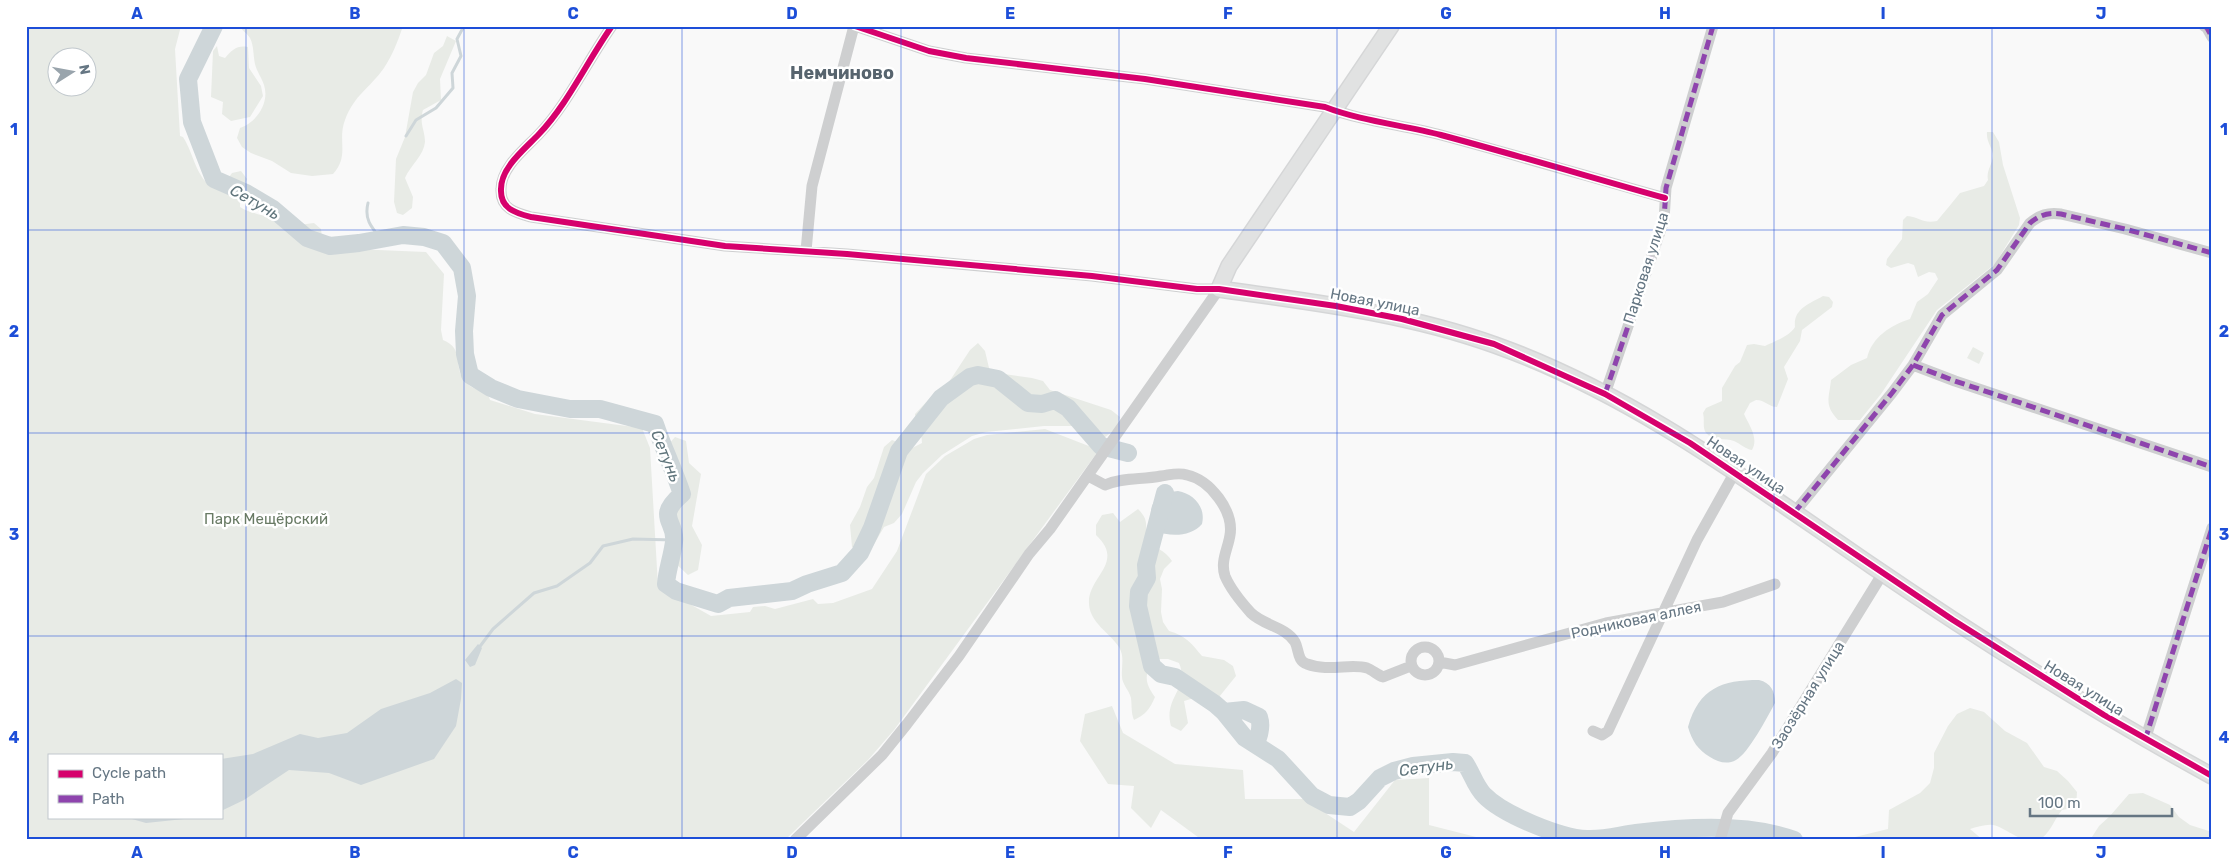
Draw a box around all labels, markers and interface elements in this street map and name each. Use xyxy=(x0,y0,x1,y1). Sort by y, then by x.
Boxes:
text: A xyxy=(131,4,143,23)
text: B xyxy=(349,4,361,23)
text: C xyxy=(567,4,579,23)
text: D xyxy=(786,4,798,23)
text: E xyxy=(1005,4,1015,23)
text: F xyxy=(1223,4,1233,23)
text: G xyxy=(1440,4,1452,23)
text: H xyxy=(1659,4,1671,23)
text: I xyxy=(1880,4,1886,23)
text: J xyxy=(2096,4,2106,23)
north arrow xyxy=(48,48,98,98)
district label: Немчиново xyxy=(790,62,894,84)
text: N xyxy=(75,63,94,76)
text: 1 xyxy=(10,120,18,139)
text: 1 xyxy=(2220,120,2228,139)
water label: Сетунь xyxy=(227,180,283,224)
street label: Парковая улица xyxy=(1620,210,1672,326)
street label: Новая улица xyxy=(1329,284,1421,320)
text: 2 xyxy=(9,322,19,341)
text: 2 xyxy=(2219,322,2229,341)
water label: Сетунь xyxy=(647,427,685,485)
street label: Новая улица xyxy=(1703,432,1789,498)
park label: Парк Мещёрский xyxy=(204,510,328,528)
text: 3 xyxy=(9,525,19,544)
text: 3 xyxy=(2219,525,2229,544)
street label: Родниковая аллея xyxy=(1569,597,1703,643)
street label: Заозёрная улица xyxy=(1768,638,1848,752)
street label: Новая улица xyxy=(2041,656,2127,720)
text: 4 xyxy=(9,728,20,747)
text: 4 xyxy=(2219,728,2230,747)
legend xyxy=(48,754,222,818)
water label: Сетунь xyxy=(1398,754,1454,780)
text: Cycle path xyxy=(92,764,166,782)
scale bar xyxy=(2030,786,2173,818)
text: Path xyxy=(92,790,125,808)
text: 100 m xyxy=(2038,794,2080,812)
text: A xyxy=(131,843,143,862)
text: B xyxy=(349,843,361,862)
text: C xyxy=(567,843,579,862)
text: D xyxy=(786,843,798,862)
text: E xyxy=(1005,843,1015,862)
text: F xyxy=(1223,843,1233,862)
text: G xyxy=(1440,843,1452,862)
text: H xyxy=(1659,843,1671,862)
text: I xyxy=(1880,843,1886,862)
text: J xyxy=(2096,843,2106,862)

